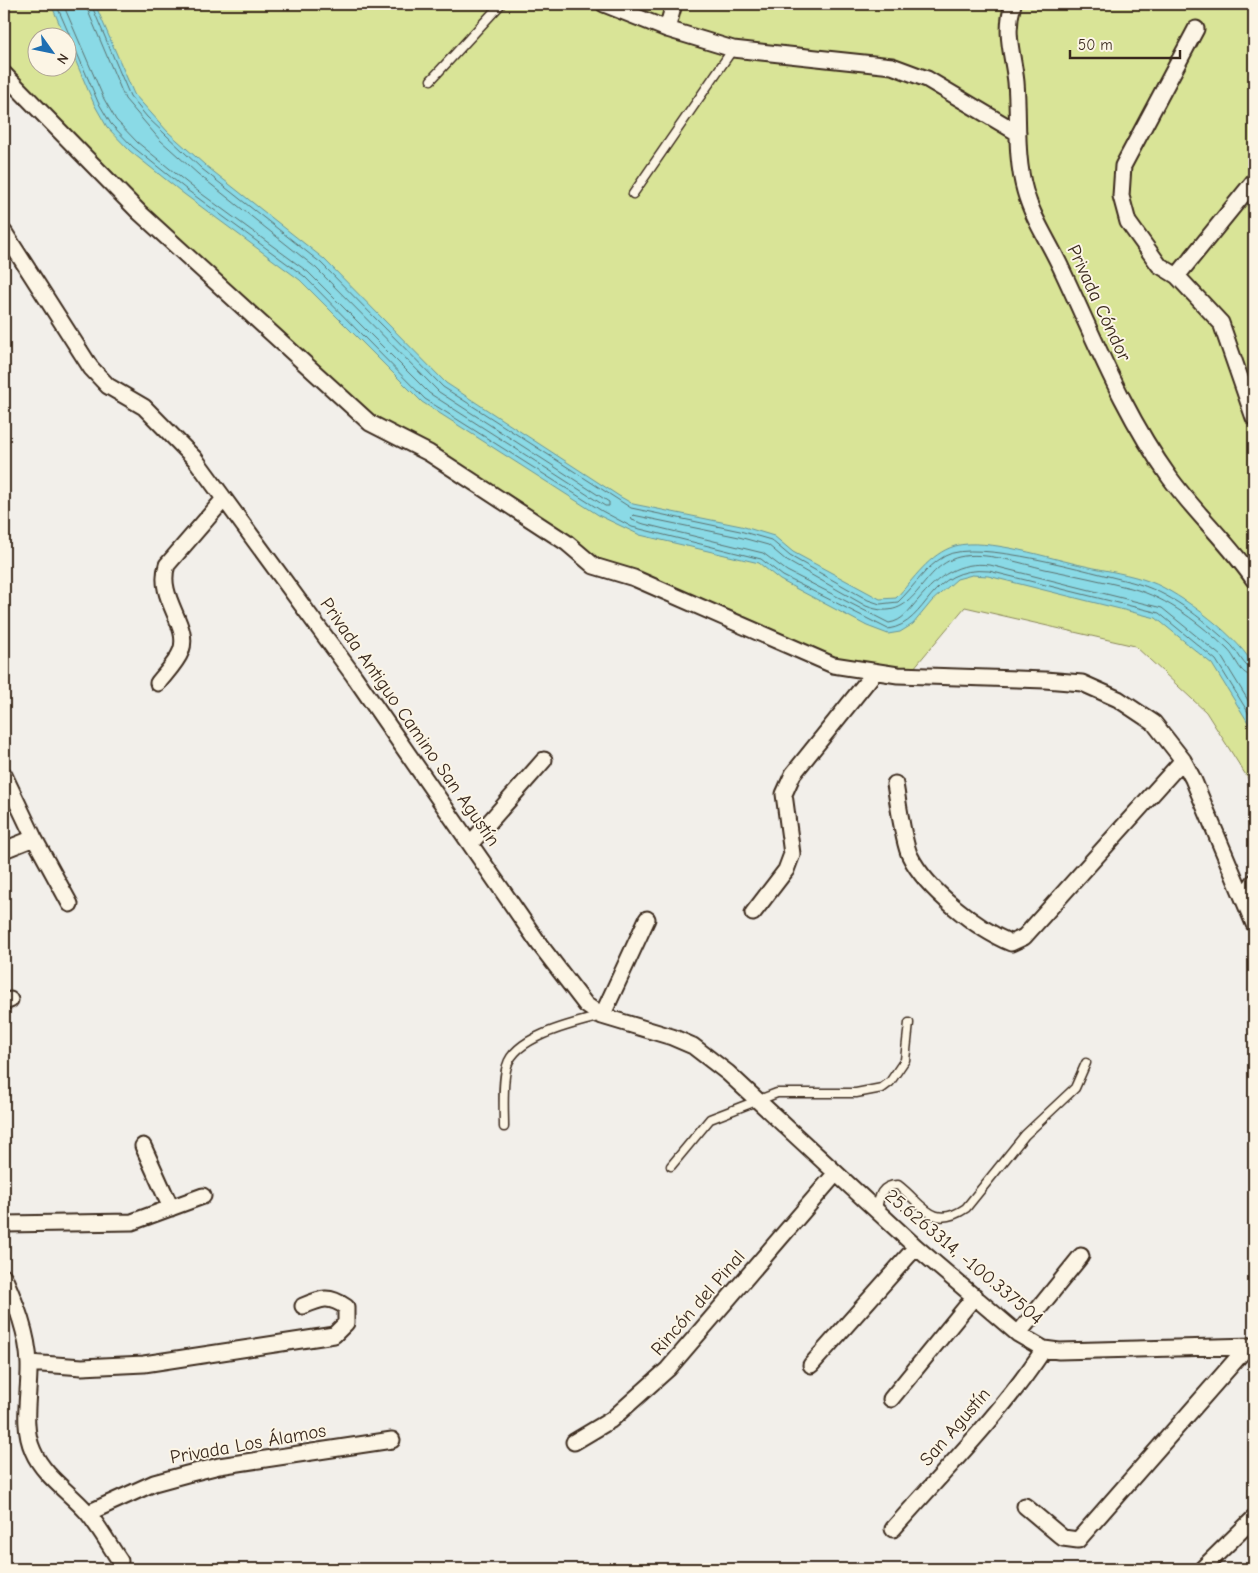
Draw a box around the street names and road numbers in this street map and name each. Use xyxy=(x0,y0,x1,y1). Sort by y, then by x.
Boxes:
street label: Privada Cóndor xyxy=(1062,241,1136,365)
street label: Privada Antiguo Camino San Agustín xyxy=(315,594,505,850)
street label: 25.6263314, -100.337504 xyxy=(880,1184,1048,1330)
street label: Rincón del Pinal xyxy=(646,1246,750,1360)
street label: San Agustín xyxy=(915,1384,995,1470)
street label: Privada Los Álamos xyxy=(168,1419,328,1469)

